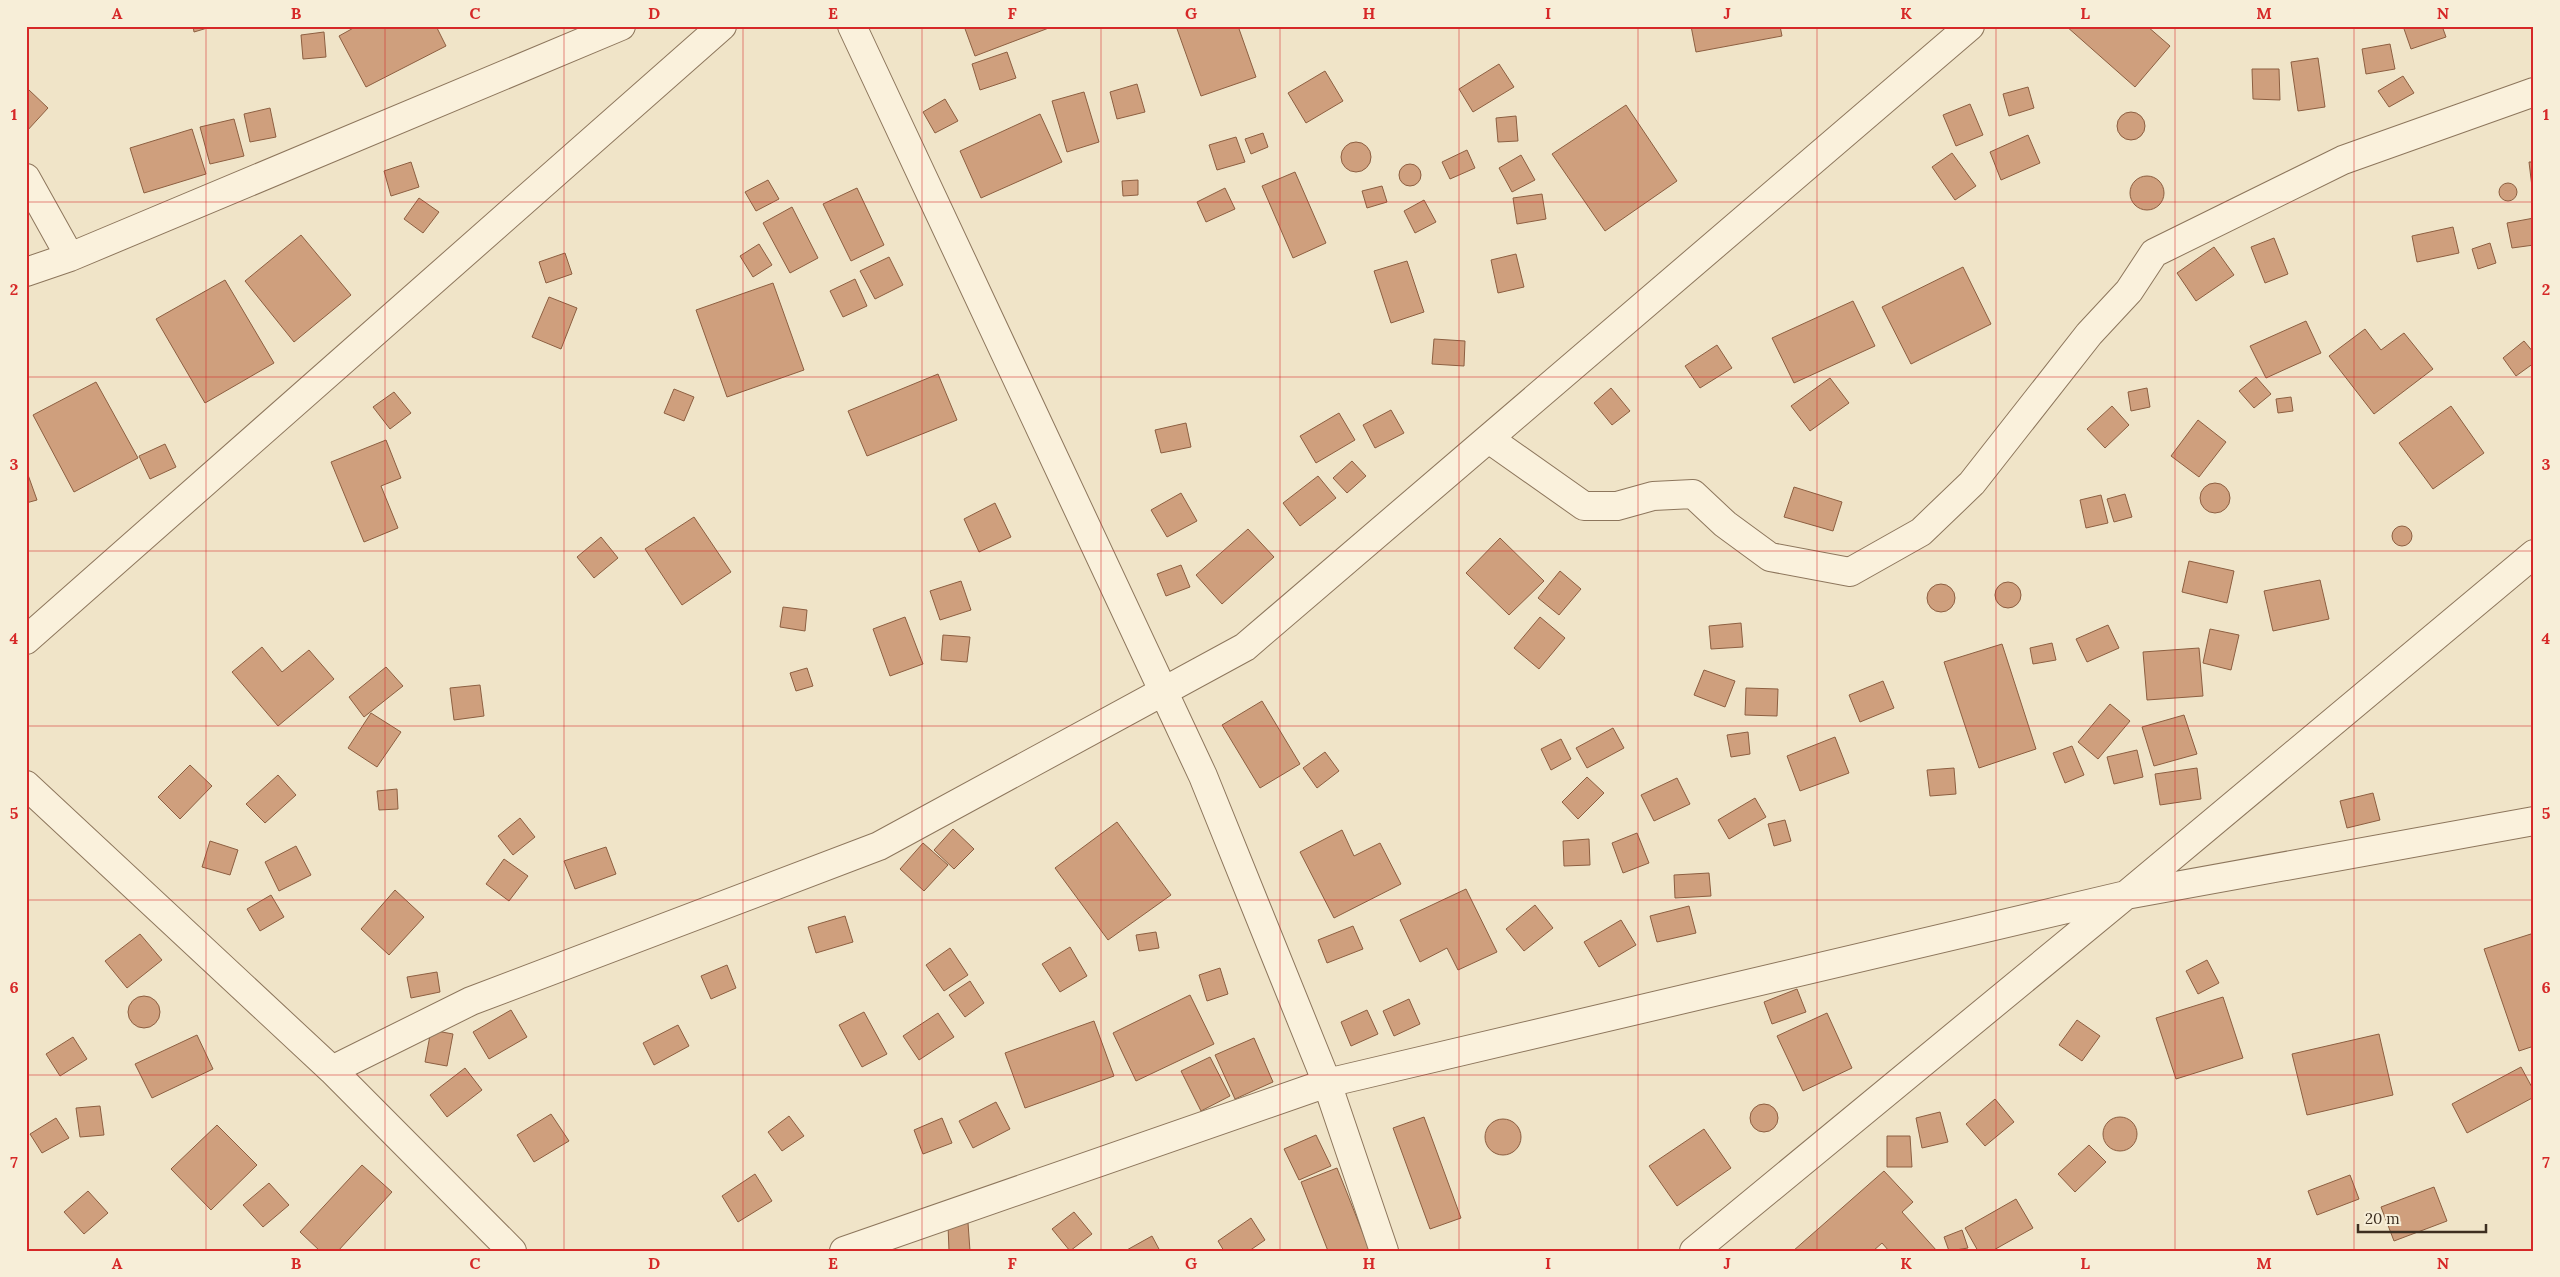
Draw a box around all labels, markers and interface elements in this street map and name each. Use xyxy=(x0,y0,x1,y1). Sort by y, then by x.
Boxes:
text: A xyxy=(112,3,123,23)
text: B xyxy=(291,3,302,23)
text: C xyxy=(469,3,481,23)
text: D xyxy=(648,3,660,23)
text: E xyxy=(828,3,838,23)
text: F xyxy=(1007,3,1017,23)
text: G xyxy=(1185,3,1197,23)
text: H xyxy=(1363,3,1376,23)
text: I xyxy=(1545,3,1551,23)
text: J xyxy=(1723,3,1731,23)
text: K xyxy=(1900,3,1912,23)
text: L xyxy=(2080,3,2090,23)
text: M xyxy=(2256,3,2272,23)
text: N xyxy=(2437,3,2449,23)
text: 1 xyxy=(11,104,17,124)
text: 1 xyxy=(2543,104,2549,124)
text: 2 xyxy=(10,279,18,299)
text: 2 xyxy=(2542,279,2550,299)
text: 3 xyxy=(10,454,19,474)
text: 3 xyxy=(2542,454,2551,474)
text: 4 xyxy=(10,628,19,648)
text: 4 xyxy=(2542,628,2551,648)
text: 5 xyxy=(10,803,19,823)
text: 5 xyxy=(2542,803,2551,823)
text: 6 xyxy=(9,977,19,997)
text: 6 xyxy=(2541,977,2551,997)
text: 7 xyxy=(10,1152,18,1172)
text: 7 xyxy=(2542,1152,2550,1172)
scale bar xyxy=(2358,1202,2485,1234)
text: 20 m xyxy=(2365,1209,2400,1228)
text: A xyxy=(112,1253,123,1273)
text: B xyxy=(291,1253,302,1273)
text: C xyxy=(469,1253,481,1273)
text: D xyxy=(648,1253,660,1273)
text: E xyxy=(828,1253,838,1273)
text: F xyxy=(1007,1253,1017,1273)
text: G xyxy=(1185,1253,1197,1273)
text: H xyxy=(1363,1253,1376,1273)
text: I xyxy=(1545,1253,1551,1273)
text: J xyxy=(1723,1253,1731,1273)
text: K xyxy=(1900,1253,1912,1273)
text: L xyxy=(2080,1253,2090,1273)
text: M xyxy=(2256,1253,2272,1273)
text: N xyxy=(2437,1253,2449,1273)

